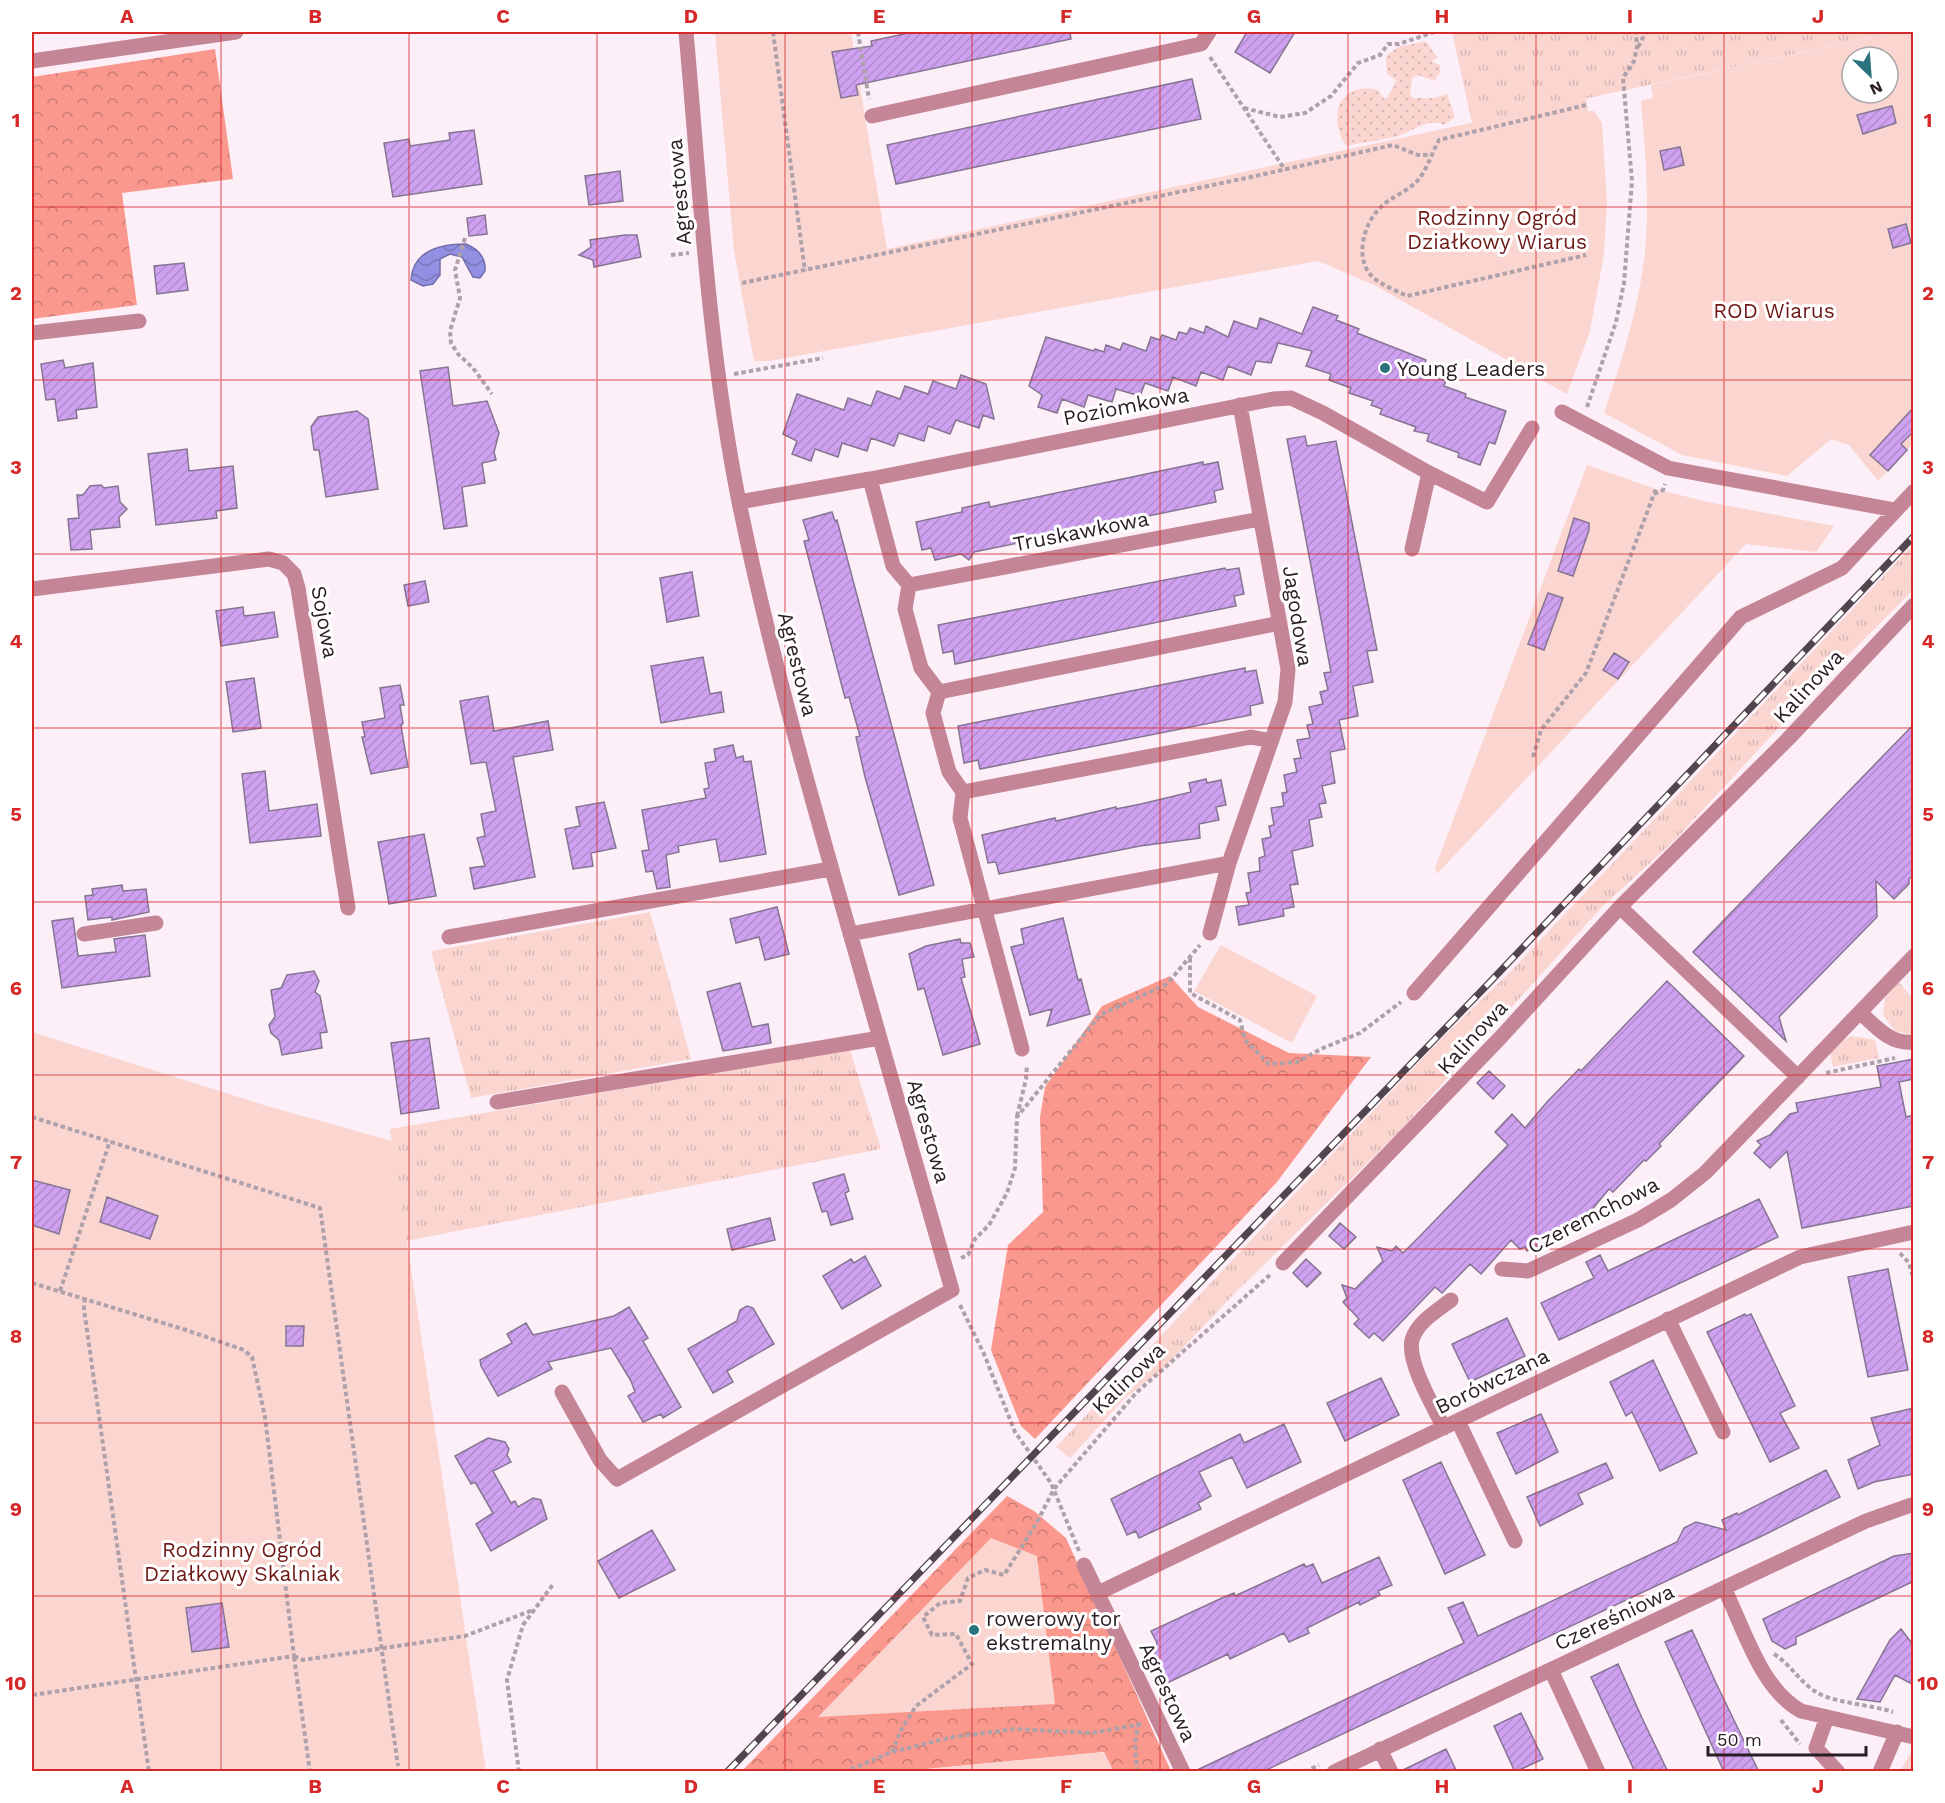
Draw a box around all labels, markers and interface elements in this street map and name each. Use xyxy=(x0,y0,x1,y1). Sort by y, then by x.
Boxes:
text: A xyxy=(120,4,134,28)
text: B xyxy=(308,4,322,28)
text: C xyxy=(496,4,510,28)
text: D xyxy=(684,4,698,28)
text: E xyxy=(873,4,885,28)
text: F xyxy=(1060,4,1072,28)
text: G xyxy=(1247,4,1261,28)
text: H xyxy=(1435,4,1449,28)
text: I xyxy=(1627,4,1633,28)
text: J xyxy=(1812,4,1824,28)
north arrow xyxy=(1840,45,1900,105)
text: N xyxy=(1867,77,1886,99)
text: 1 xyxy=(12,108,20,132)
text: 1 xyxy=(1924,108,1932,132)
street label: Agrestowa xyxy=(662,138,696,246)
park label: Rodzinny Ogród Działkowy Wiarus xyxy=(1407,205,1587,254)
text: 2 xyxy=(10,281,22,305)
text: 2 xyxy=(1922,281,1934,305)
park label: ROD Wiarus xyxy=(1713,298,1835,323)
place label: Young Leaders xyxy=(1397,356,1545,381)
marker: Young Leaders xyxy=(1378,361,1392,375)
street label: Poziomkowa xyxy=(1061,382,1191,430)
text: 3 xyxy=(10,455,22,479)
text: 3 xyxy=(1922,455,1934,479)
street label: Truskawkowa xyxy=(1011,506,1151,556)
street label: Jagodowa xyxy=(1278,564,1318,668)
street label: Sojowa xyxy=(306,584,344,660)
street label: Agrestowa xyxy=(773,609,823,719)
text: 4 xyxy=(10,629,23,653)
text: 4 xyxy=(1922,629,1935,653)
street label: Kalinowa xyxy=(1768,644,1849,728)
text: 5 xyxy=(10,802,22,826)
text: 5 xyxy=(1922,802,1934,826)
text: 6 xyxy=(10,976,22,1000)
text: 6 xyxy=(1922,976,1934,1000)
street label: Kalinowa xyxy=(1432,995,1513,1079)
street label: Agrestowa xyxy=(902,1076,956,1186)
text: 7 xyxy=(10,1150,22,1174)
text: 7 xyxy=(1922,1150,1934,1174)
street label: Czeremchowa xyxy=(1523,1171,1663,1259)
text: 8 xyxy=(10,1324,22,1348)
text: 8 xyxy=(1922,1324,1934,1348)
street label: Kalinowa xyxy=(1086,1337,1170,1419)
street label: Borówczana xyxy=(1431,1343,1553,1419)
text: 9 xyxy=(10,1497,22,1521)
text: 9 xyxy=(1922,1497,1934,1521)
park label: Rodzinny Ogród Działkowy Skalniak xyxy=(144,1537,340,1586)
street label: Czereśniowa xyxy=(1550,1578,1678,1656)
place label: rowerowy tor ekstremalny xyxy=(986,1606,1121,1655)
marker: rowerowy tor ekstremalny xyxy=(967,1623,981,1637)
street label: Agrestowa xyxy=(1134,1638,1202,1746)
text: 10 xyxy=(5,1671,27,1695)
text: 10 xyxy=(1917,1671,1939,1695)
scale bar xyxy=(1708,1719,1866,1757)
text: 50 m xyxy=(1717,1729,1762,1750)
text: A xyxy=(120,1774,134,1798)
text: B xyxy=(308,1774,322,1798)
text: C xyxy=(496,1774,510,1798)
text: D xyxy=(684,1774,698,1798)
text: E xyxy=(873,1774,885,1798)
text: F xyxy=(1060,1774,1072,1798)
text: G xyxy=(1247,1774,1261,1798)
text: H xyxy=(1435,1774,1449,1798)
text: I xyxy=(1627,1774,1633,1798)
text: J xyxy=(1812,1774,1824,1798)

